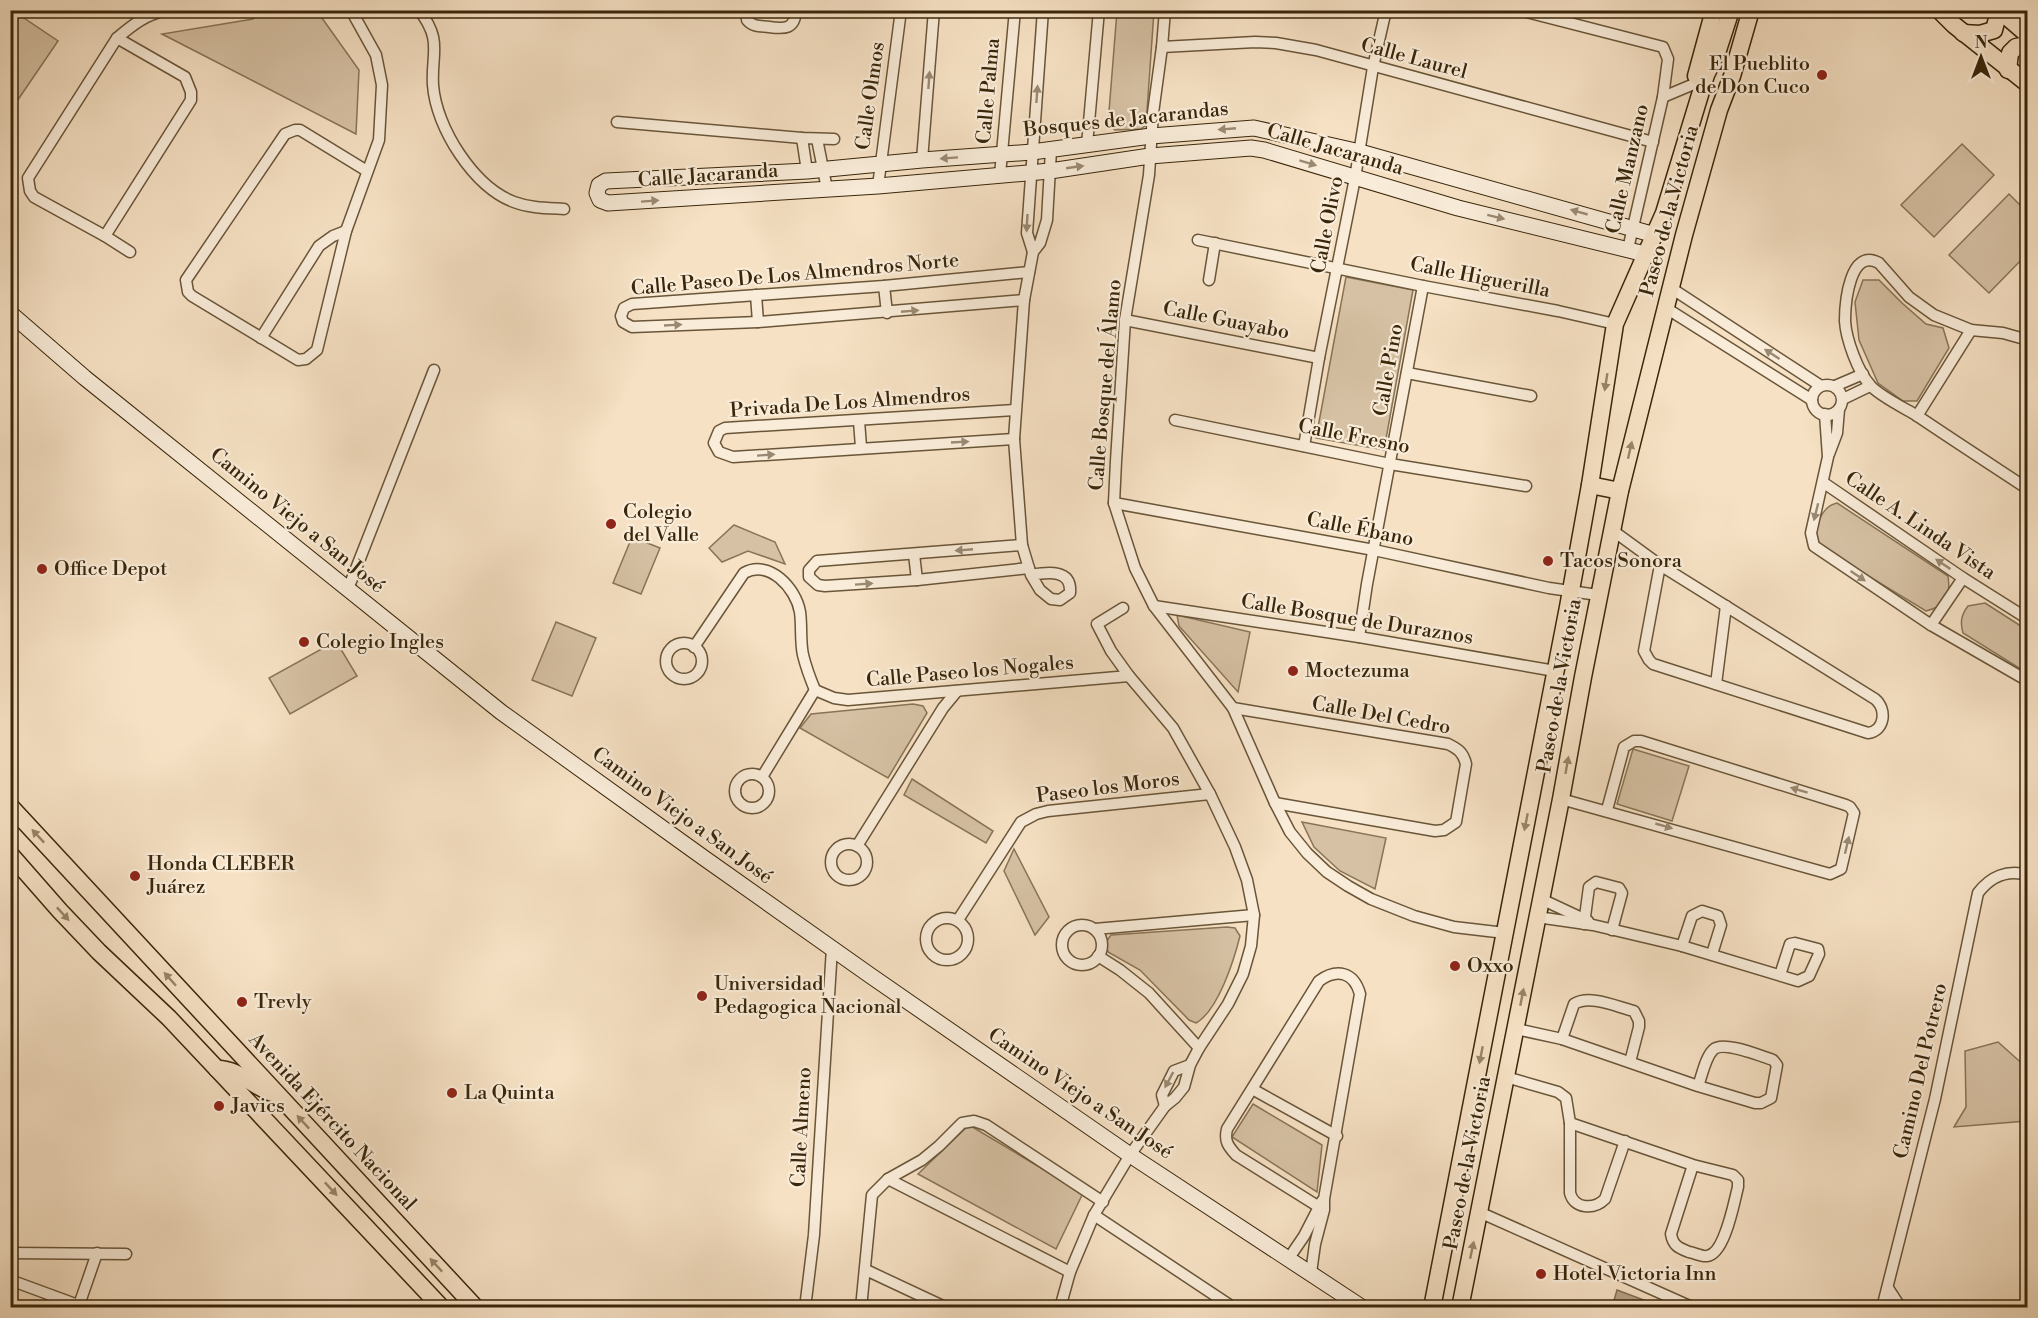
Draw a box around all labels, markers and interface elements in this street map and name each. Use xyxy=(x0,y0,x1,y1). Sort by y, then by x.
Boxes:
north arrow xyxy=(1951,27,2011,87)
street label: Calle Laurel xyxy=(1358,33,1470,85)
text: N xyxy=(1975,33,1988,53)
street label: Calle Palma xyxy=(972,36,1006,145)
street label: Calle Olmos xyxy=(851,40,891,152)
place label: El Pueblito de Don Cuco xyxy=(1695,52,1810,100)
marker: El Pueblito de Don Cuco xyxy=(1815,68,1829,82)
one-way arrow xyxy=(924,71,933,90)
one-way arrow xyxy=(1032,84,1041,103)
street label: Bosques de Jacarandas xyxy=(1021,97,1230,143)
street label: Calle Manzano xyxy=(1601,102,1655,236)
street label: Calle Jacaranda xyxy=(1264,119,1407,182)
street label: Paseo de la Victoria xyxy=(1635,122,1705,299)
one-way arrow xyxy=(1217,124,1236,134)
one-way arrow xyxy=(940,153,959,163)
street label: Calle Jacaranda xyxy=(637,159,780,193)
one-way arrow xyxy=(1299,159,1317,168)
one-way arrow xyxy=(1065,163,1084,172)
street label: Calle Olivo xyxy=(1306,174,1350,276)
one-way arrow xyxy=(640,196,659,205)
one-way arrow xyxy=(1569,207,1587,216)
one-way arrow xyxy=(1486,213,1505,223)
one-way arrow xyxy=(1023,214,1032,233)
street label: Calle Paseo De Los Almendros Norte xyxy=(630,248,960,302)
street label: Calle Higuerilla xyxy=(1408,252,1553,304)
street label: Calle Bosque del Álamo xyxy=(1083,278,1128,492)
street label: Calle Guayabo xyxy=(1161,296,1291,346)
one-way arrow xyxy=(900,306,919,315)
one-way arrow xyxy=(664,321,683,330)
street label: Calle Pino xyxy=(1369,322,1409,418)
one-way arrow xyxy=(1763,349,1780,360)
one-way arrow xyxy=(1602,373,1611,392)
street label: Privada De Los Almendros xyxy=(729,382,971,424)
street label: Calle Fresno xyxy=(1296,414,1412,460)
one-way arrow xyxy=(951,437,970,446)
one-way arrow xyxy=(1625,441,1635,459)
street label: Camino Viejo a San José xyxy=(205,443,389,599)
one-way arrow xyxy=(756,450,775,460)
street label: Calle A. Linda Vista xyxy=(1840,466,2001,586)
place label: Colegio del Valle xyxy=(623,500,699,548)
one-way arrow xyxy=(1810,503,1820,521)
street label: Calle Ébano xyxy=(1304,506,1416,553)
marker: Colegio del Valle xyxy=(604,517,618,531)
one-way arrow xyxy=(954,545,973,555)
place label: Tacos Sonora xyxy=(1560,549,1683,574)
marker: Tacos Sonora xyxy=(1541,554,1555,568)
place label: Office Depot xyxy=(54,557,167,582)
one-way arrow xyxy=(1935,559,1951,570)
marker: Office Depot xyxy=(35,562,49,576)
one-way arrow xyxy=(1849,571,1866,582)
one-way arrow xyxy=(855,579,874,589)
street label: Calle Bosque de Duraznos xyxy=(1239,589,1475,651)
street label: Paseo de la Victoria xyxy=(1532,596,1588,775)
place label: Colegio Ingles xyxy=(316,630,444,655)
marker: Colegio Ingles xyxy=(297,635,311,649)
street label: Calle Paseo los Nogales xyxy=(865,650,1075,694)
place label: Moctezuma xyxy=(1305,659,1411,684)
marker: Moctezuma xyxy=(1286,664,1300,678)
street label: Calle Del Cedro xyxy=(1310,691,1452,741)
street label: Camino Viejo a San José xyxy=(587,742,777,890)
one-way arrow xyxy=(1563,755,1572,774)
street label: Paseo los Moros xyxy=(1035,767,1181,809)
one-way arrow xyxy=(1790,785,1808,794)
one-way arrow xyxy=(1521,813,1530,832)
one-way arrow xyxy=(1655,822,1673,832)
one-way arrow xyxy=(32,829,45,844)
one-way arrow xyxy=(1842,836,1852,854)
place label: Honda CLEBER Juárez xyxy=(146,852,295,900)
marker: Honda CLEBER Juárez xyxy=(128,869,142,883)
one-way arrow xyxy=(56,906,70,921)
place label: Oxxo xyxy=(1467,954,1514,979)
marker: Oxxo xyxy=(1448,959,1462,973)
one-way arrow xyxy=(163,972,177,987)
place label: Universidad Pedagogica Nacional xyxy=(714,972,902,1020)
street label: Camino Del Potrero xyxy=(1889,981,1953,1161)
one-way arrow xyxy=(1518,987,1527,1006)
marker: Universidad Pedagogica Nacional xyxy=(695,989,709,1003)
place label: Trevly xyxy=(254,990,312,1015)
marker: Trevly xyxy=(235,995,249,1009)
street label: Camino Viejo a San José xyxy=(983,1023,1177,1165)
street label: Avenida Ejército Nacional xyxy=(242,1027,421,1216)
one-way arrow xyxy=(1476,1045,1485,1064)
street label: Calle Almeno xyxy=(786,1066,818,1188)
one-way arrow xyxy=(1165,1072,1174,1089)
street label: Paseo de la Victoria xyxy=(1439,1073,1497,1252)
place label: La Quinta xyxy=(464,1081,555,1106)
marker: La Quinta xyxy=(445,1086,459,1100)
place label: Javics xyxy=(230,1094,285,1119)
marker: Javics xyxy=(212,1099,226,1113)
one-way arrow xyxy=(297,1115,310,1130)
one-way arrow xyxy=(323,1181,337,1195)
one-way arrow xyxy=(1468,1241,1477,1260)
one-way arrow xyxy=(429,1257,443,1272)
place label: Hotel Victoria Inn xyxy=(1553,1262,1716,1287)
marker: Hotel Victoria Inn xyxy=(1534,1267,1548,1281)

